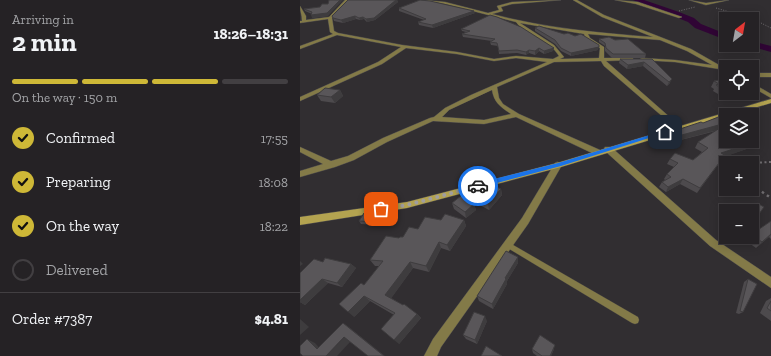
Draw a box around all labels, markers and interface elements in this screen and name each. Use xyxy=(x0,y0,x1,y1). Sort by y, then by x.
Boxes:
text: Arriving in xyxy=(12,12,74,27)
north arrow xyxy=(719,12,759,52)
map controls xyxy=(719,12,759,244)
text: 18:26–18:31 xyxy=(213,25,288,43)
text: 2 min xyxy=(12,26,77,58)
button: locate xyxy=(719,60,759,100)
text: On the way · 150 m xyxy=(12,90,117,105)
button: layers xyxy=(719,108,759,148)
pin xyxy=(648,115,682,149)
icon: home xyxy=(654,121,676,143)
icon: check xyxy=(12,127,34,149)
text: Confirmed xyxy=(46,129,115,147)
text: 17:55 xyxy=(261,131,288,146)
button: + xyxy=(719,156,759,196)
courier xyxy=(458,166,498,206)
icon: check xyxy=(12,171,34,193)
text: Preparing xyxy=(46,173,111,191)
text: 18:08 xyxy=(259,175,288,190)
icon: car xyxy=(467,175,489,197)
pin xyxy=(364,192,398,226)
icon: bag xyxy=(370,198,392,220)
button: − xyxy=(719,204,759,244)
icon: check xyxy=(12,215,34,237)
text: On the way xyxy=(46,217,119,235)
text: 18:22 xyxy=(260,219,288,234)
text: Delivered xyxy=(46,261,108,279)
text: Order #7387 xyxy=(12,310,92,328)
text: $4.81 xyxy=(255,310,288,328)

